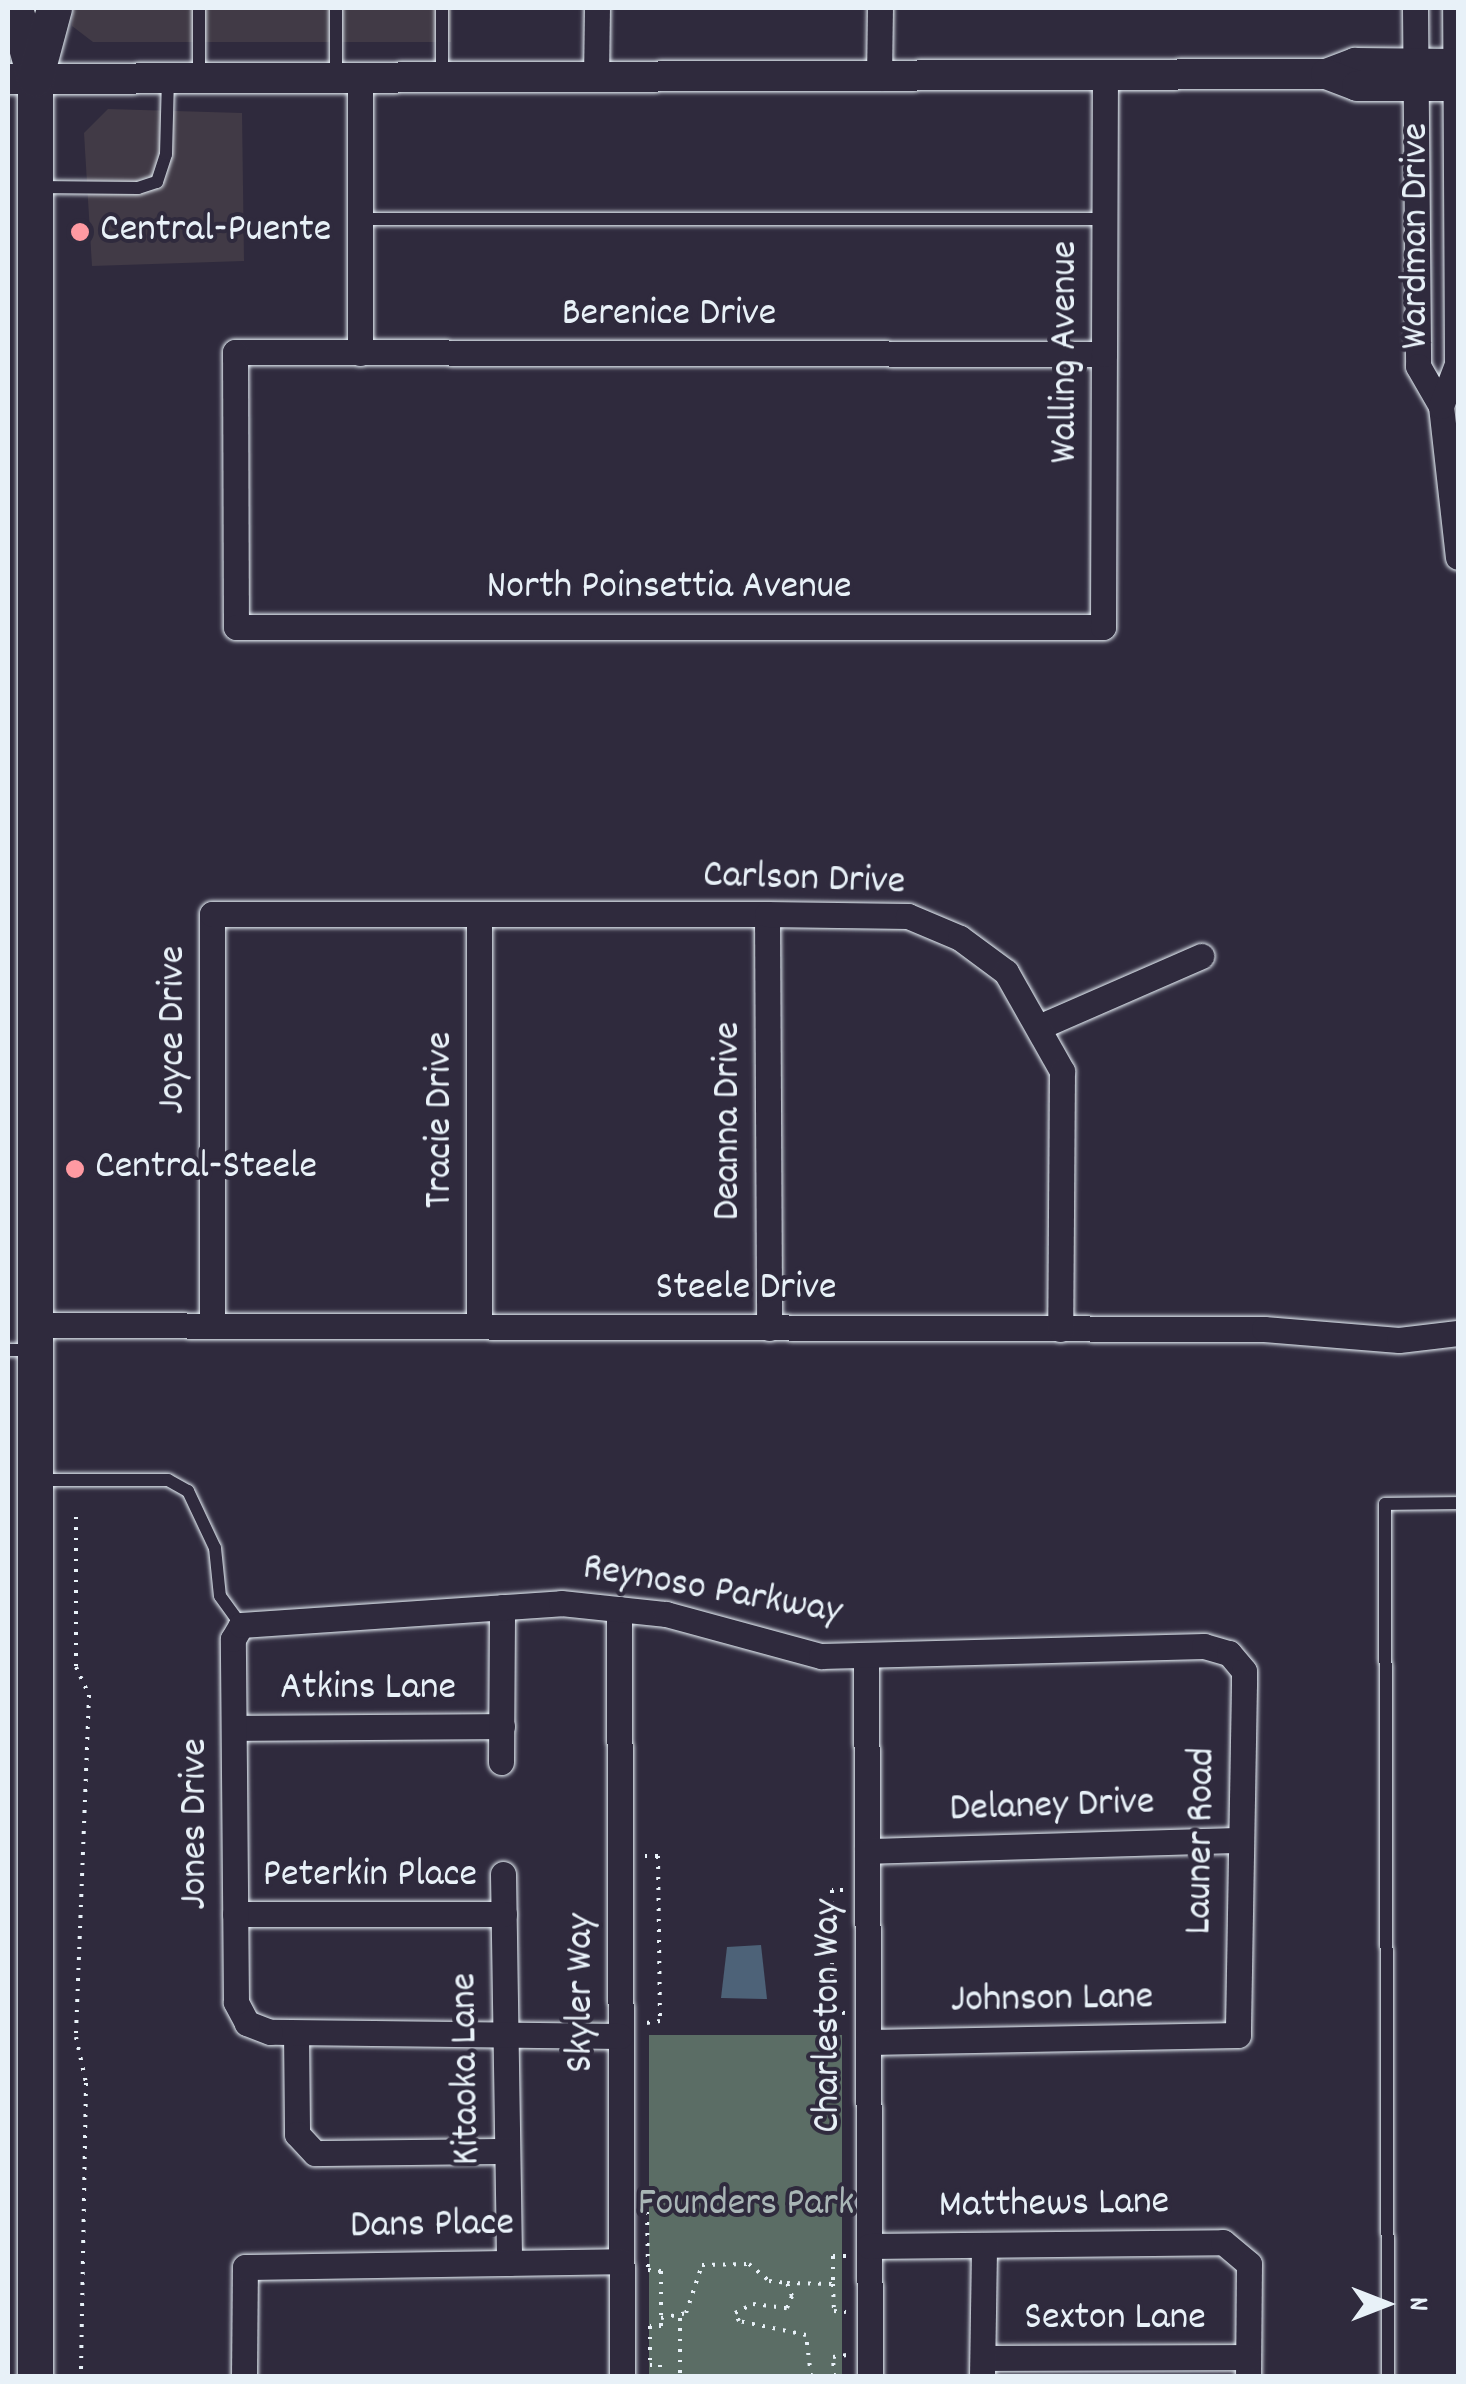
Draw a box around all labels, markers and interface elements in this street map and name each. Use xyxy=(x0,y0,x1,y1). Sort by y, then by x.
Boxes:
street label: Wardman Drive xyxy=(1394,123,1442,349)
place label: Central-Puente xyxy=(100,208,331,256)
marker: Central-Puente xyxy=(69,221,91,243)
street label: Walling Avenue xyxy=(1043,241,1091,463)
street label: Berenice Drive xyxy=(562,292,776,340)
street label: North Poinsettia Avenue xyxy=(486,565,852,613)
street label: Carlson Drive xyxy=(702,853,906,909)
street label: Joyce Drive xyxy=(151,946,199,1114)
street label: Deanna Drive xyxy=(706,1022,754,1220)
street label: Tracie Drive xyxy=(418,1032,466,1208)
place label: Central-Steele xyxy=(95,1145,317,1193)
marker: Central-Steele xyxy=(64,1158,86,1180)
street label: Steele Drive xyxy=(656,1266,836,1314)
street label: Reynoso Parkway xyxy=(579,1546,845,1638)
street label: Atkins Lane xyxy=(280,1666,456,1714)
street label: Jones Drive xyxy=(173,1738,221,1910)
street label: Launer Road xyxy=(1177,1747,1229,1935)
street label: Delaney Drive xyxy=(949,1780,1155,1836)
street label: Peterkin Place xyxy=(263,1853,477,1901)
street label: Charleston Way xyxy=(806,1899,854,2133)
street label: Skyler Way xyxy=(559,1913,607,2073)
street label: Kitaoka Lane xyxy=(442,1972,494,2166)
street label: Johnson Lane xyxy=(950,1975,1154,2027)
street label: Matthews Lane xyxy=(938,2180,1170,2232)
park label: Founders Park xyxy=(638,2182,854,2230)
street label: Dans Place xyxy=(350,2202,514,2252)
north arrow xyxy=(1336,2254,1436,2354)
street label: Sexton Lane xyxy=(1024,2296,1206,2344)
text: N xyxy=(1396,2297,1436,2311)

